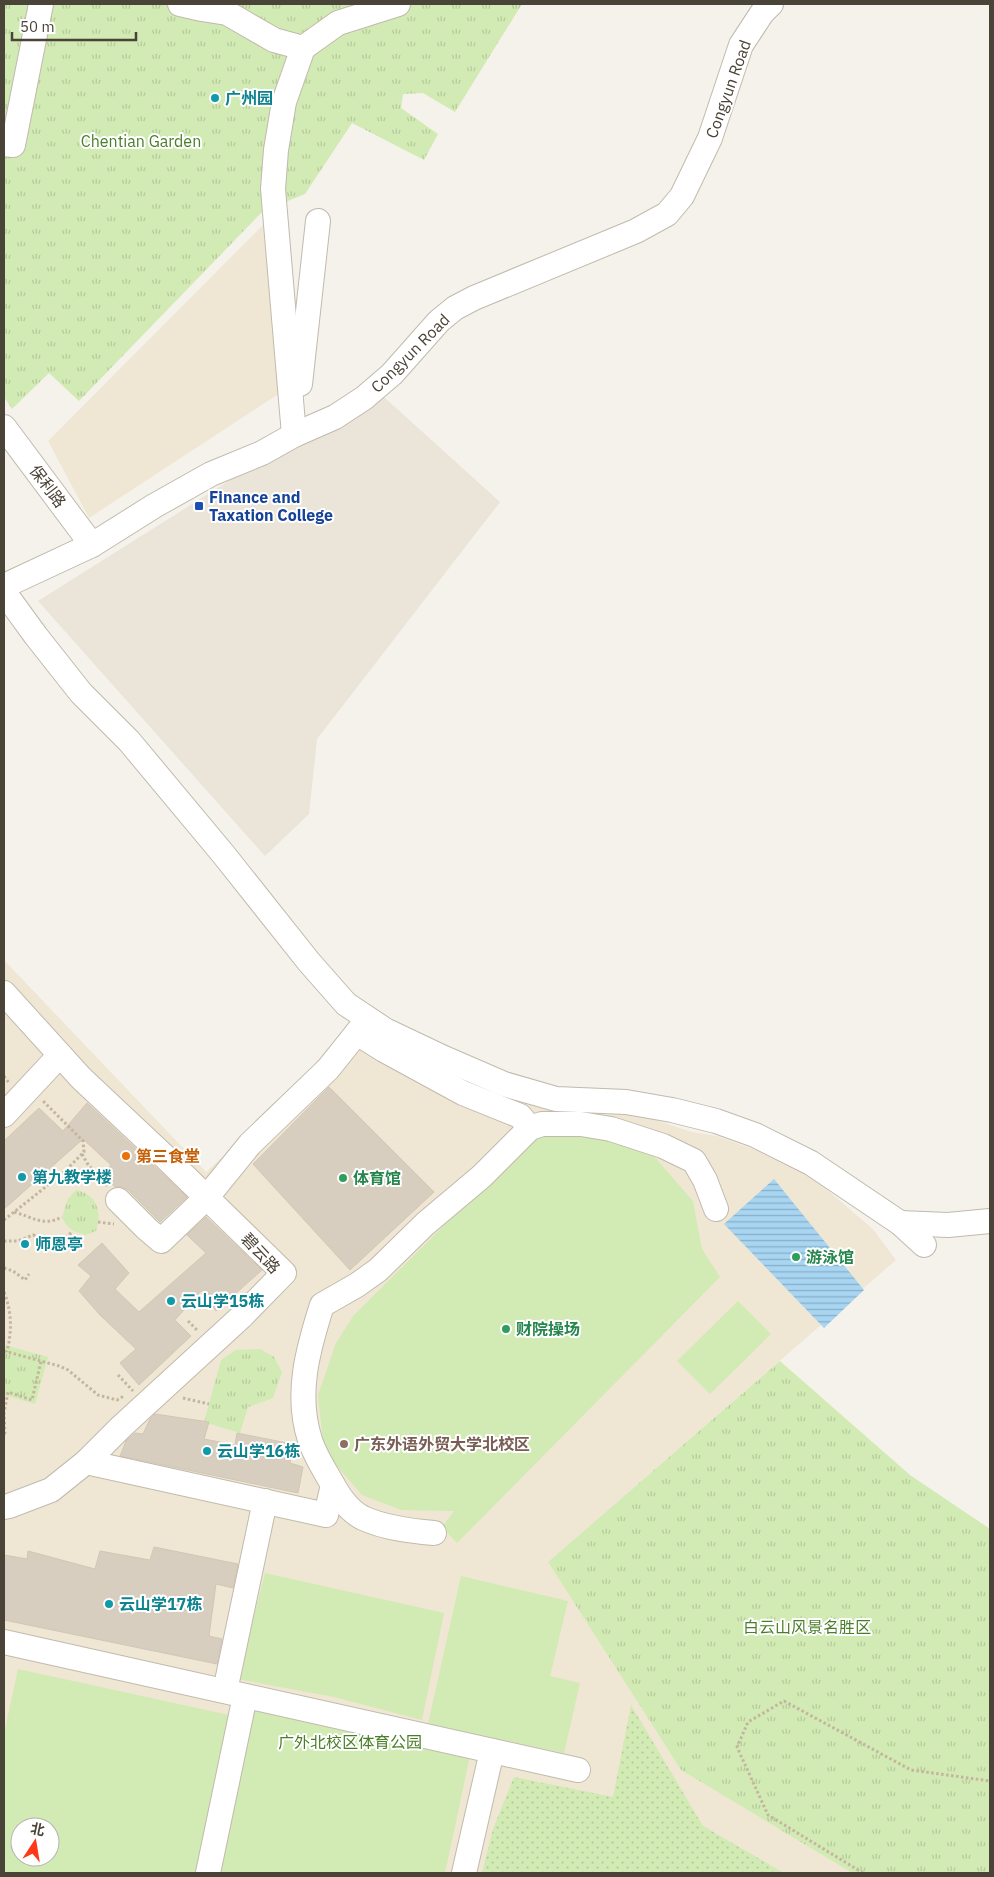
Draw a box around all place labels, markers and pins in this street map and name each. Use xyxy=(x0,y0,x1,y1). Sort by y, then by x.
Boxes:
place label: 广州园 xyxy=(225,88,273,108)
marker: 广州园 xyxy=(209,92,221,104)
place label: Finance and Taxation College xyxy=(209,487,333,525)
marker: Finance and Taxation College xyxy=(193,500,205,512)
place label: 第三食堂 xyxy=(136,1146,200,1166)
marker: 第三食堂 xyxy=(120,1150,132,1162)
place label: 第九教学楼 xyxy=(32,1167,112,1187)
place label: 体育馆 xyxy=(353,1168,401,1188)
marker: 第九教学楼 xyxy=(16,1171,28,1183)
marker: 体育馆 xyxy=(337,1172,349,1184)
place label: 师恩亭 xyxy=(35,1234,83,1254)
marker: 师恩亭 xyxy=(19,1238,31,1250)
place label: 游泳馆 xyxy=(806,1247,854,1267)
marker: 游泳馆 xyxy=(790,1251,802,1263)
place label: 云山学15栋 xyxy=(181,1291,264,1311)
marker: 云山学15栋 xyxy=(165,1295,177,1307)
place label: 财院操场 xyxy=(516,1319,580,1339)
marker: 财院操场 xyxy=(500,1323,512,1335)
place label: 广东外语外贸大学北校区 xyxy=(354,1434,530,1454)
marker: 广东外语外贸大学北校区 xyxy=(338,1438,350,1450)
place label: 云山学16栋 xyxy=(217,1441,300,1461)
marker: 云山学16栋 xyxy=(201,1445,213,1457)
place label: 云山学17栋 xyxy=(119,1594,202,1614)
marker: 云山学17栋 xyxy=(103,1598,115,1610)

